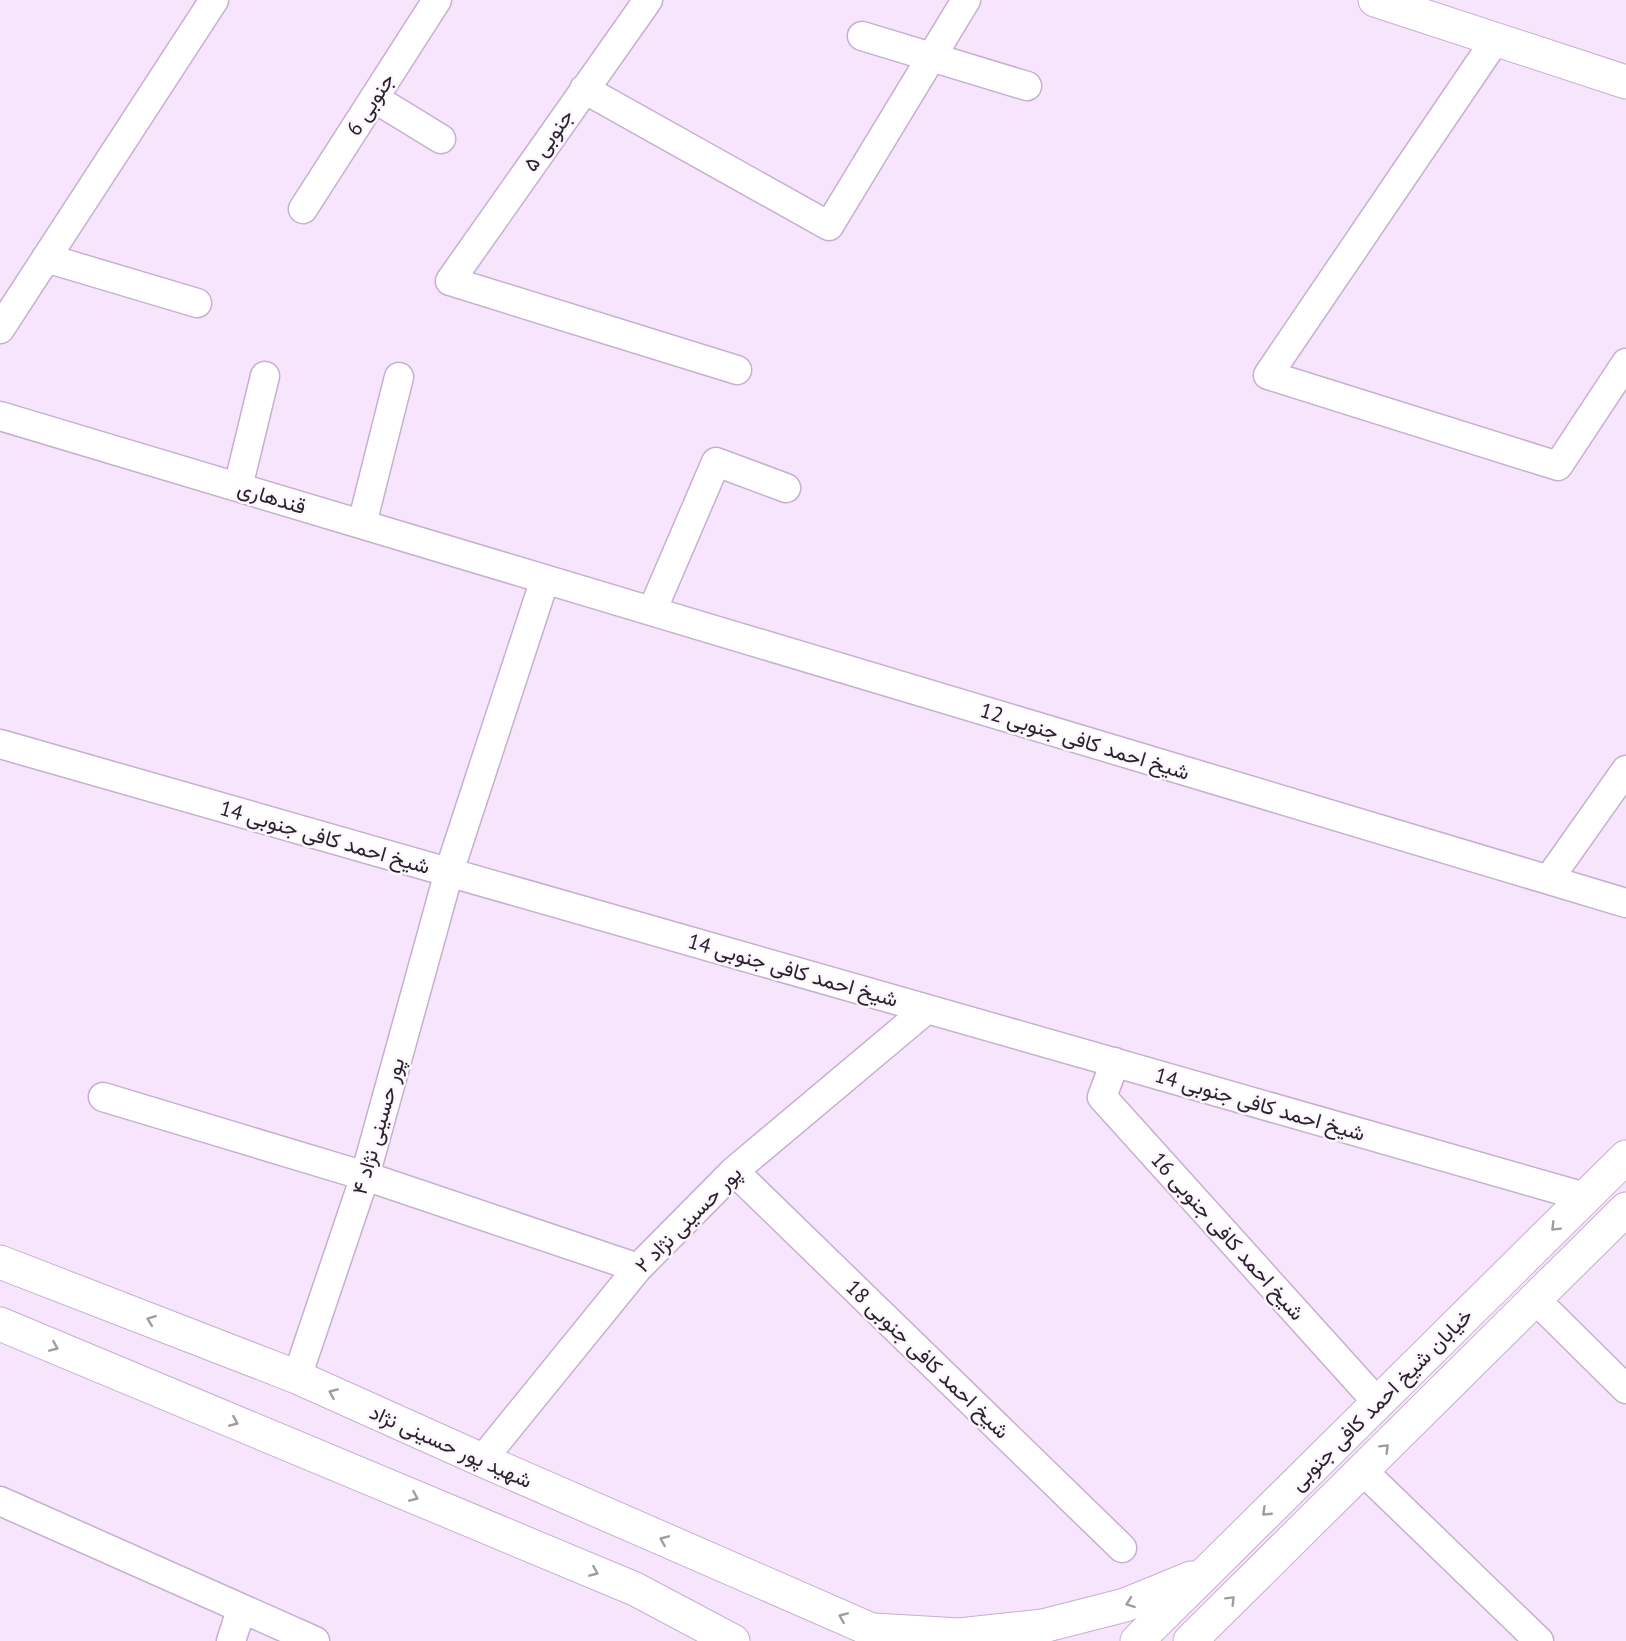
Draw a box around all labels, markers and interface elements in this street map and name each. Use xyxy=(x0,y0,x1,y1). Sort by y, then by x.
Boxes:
street label: جنوبی 6 xyxy=(340,68,400,140)
street label: جنوبی ۵ xyxy=(517,103,579,177)
street label: قندهاری xyxy=(235,474,309,520)
street label: شیخ احمد کافی جنوبی 12 xyxy=(977,696,1193,787)
street label: شیخ احمد کافی جنوبی 14 xyxy=(216,794,433,881)
street label: شیخ احمد کافی جنوبی 14 xyxy=(684,927,901,1014)
street label: پور حسینی نژاد ۴ xyxy=(346,1054,411,1198)
street label: شیخ احمد کافی جنوبی 14 xyxy=(1151,1061,1368,1148)
street label: شیخ احمد کافی جنوبی 16 xyxy=(1144,1146,1311,1327)
street label: پور حسینی نژاد ۲ xyxy=(629,1160,748,1279)
one-way arrow xyxy=(1551,1220,1562,1231)
street label: شیخ احمد کافی جنوبی 18 xyxy=(840,1274,1016,1445)
street label: خیابان شیخ احمد کافی جنوبی xyxy=(1284,1302,1479,1497)
one-way arrow xyxy=(147,1315,157,1328)
one-way arrow xyxy=(48,1340,59,1352)
one-way arrow xyxy=(328,1388,339,1400)
street label: شهید پور حسینی نژاد xyxy=(365,1398,536,1495)
one-way arrow xyxy=(228,1415,239,1427)
one-way arrow xyxy=(1377,1444,1388,1455)
one-way arrow xyxy=(408,1490,419,1502)
one-way arrow xyxy=(1263,1505,1273,1516)
one-way arrow xyxy=(660,1535,671,1547)
one-way arrow xyxy=(588,1565,599,1577)
one-way arrow xyxy=(1125,1596,1136,1608)
one-way arrow xyxy=(1224,1596,1235,1607)
one-way arrow xyxy=(839,1612,850,1624)

